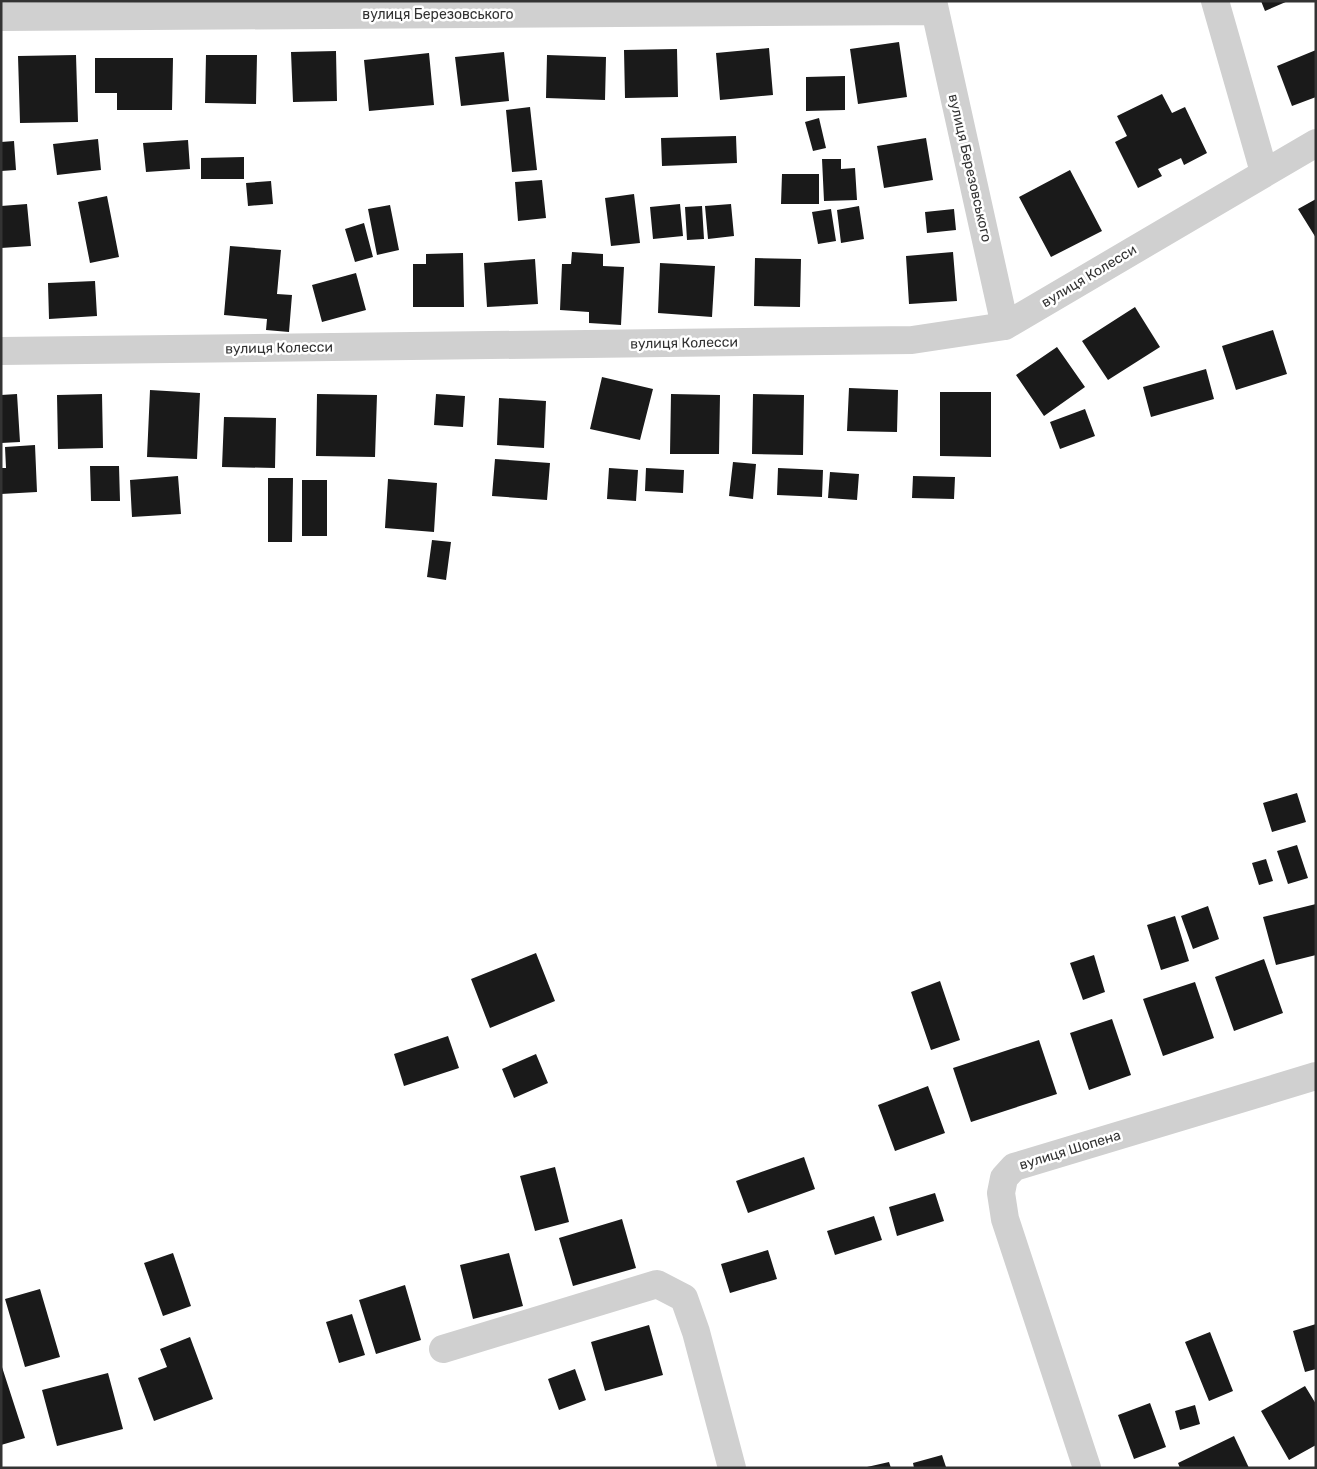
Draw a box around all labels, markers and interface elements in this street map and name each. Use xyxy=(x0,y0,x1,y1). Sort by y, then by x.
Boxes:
street label: вулиця Березовського xyxy=(362,6,514,23)
street label: вулиця Березовського xyxy=(945,92,995,244)
street label: вулиця Колесси xyxy=(1038,241,1140,311)
street label: вулиця Колесси xyxy=(630,334,738,352)
street label: вулиця Колесси xyxy=(225,339,333,357)
street label: вулиця Шопена xyxy=(1017,1126,1123,1174)

